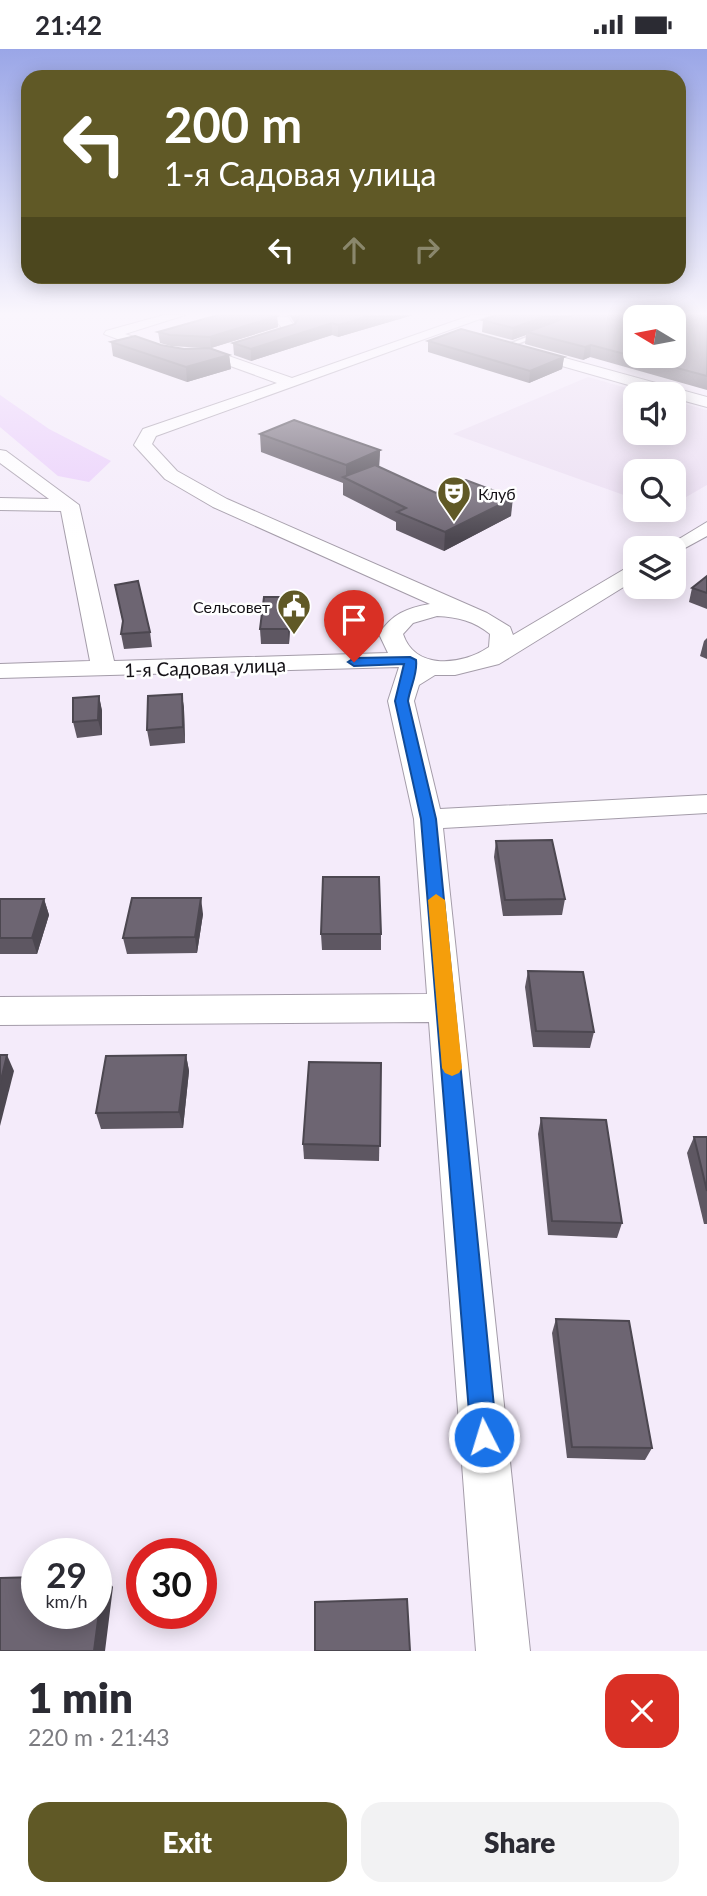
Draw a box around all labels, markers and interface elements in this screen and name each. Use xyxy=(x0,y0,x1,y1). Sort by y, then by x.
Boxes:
text: 21:42 xyxy=(35,9,102,41)
text: 200 m xyxy=(164,95,302,153)
icon: left xyxy=(49,98,140,189)
text: 1-я Садовая улица xyxy=(164,154,437,193)
icon: left xyxy=(262,231,300,269)
icon: ahead xyxy=(335,231,373,269)
icon: right xyxy=(408,231,446,269)
north arrow xyxy=(623,305,686,367)
map controls xyxy=(623,305,686,599)
button: sound xyxy=(623,382,686,445)
button: search xyxy=(623,459,686,522)
theatre icon: Клуб xyxy=(435,474,473,523)
place label: Клуб xyxy=(478,484,516,503)
button: layers xyxy=(623,536,686,599)
public building icon: Сельсовет xyxy=(275,587,313,636)
pin xyxy=(324,590,384,662)
place label: Сельсовет xyxy=(193,597,270,616)
icon: arrive xyxy=(335,601,373,639)
street label: 1-я Садовая улица xyxy=(124,653,286,681)
position arrow xyxy=(447,1400,521,1474)
speed limit sign: 30 xyxy=(126,1538,217,1629)
text: 29 xyxy=(46,1553,87,1595)
text: km/h xyxy=(45,1590,88,1612)
text: 1 min xyxy=(28,1672,133,1722)
button: close xyxy=(605,1674,679,1748)
text: 220 m · 21:43 xyxy=(28,1723,170,1751)
button: Exit xyxy=(28,1802,347,1882)
button: Share xyxy=(361,1802,679,1882)

